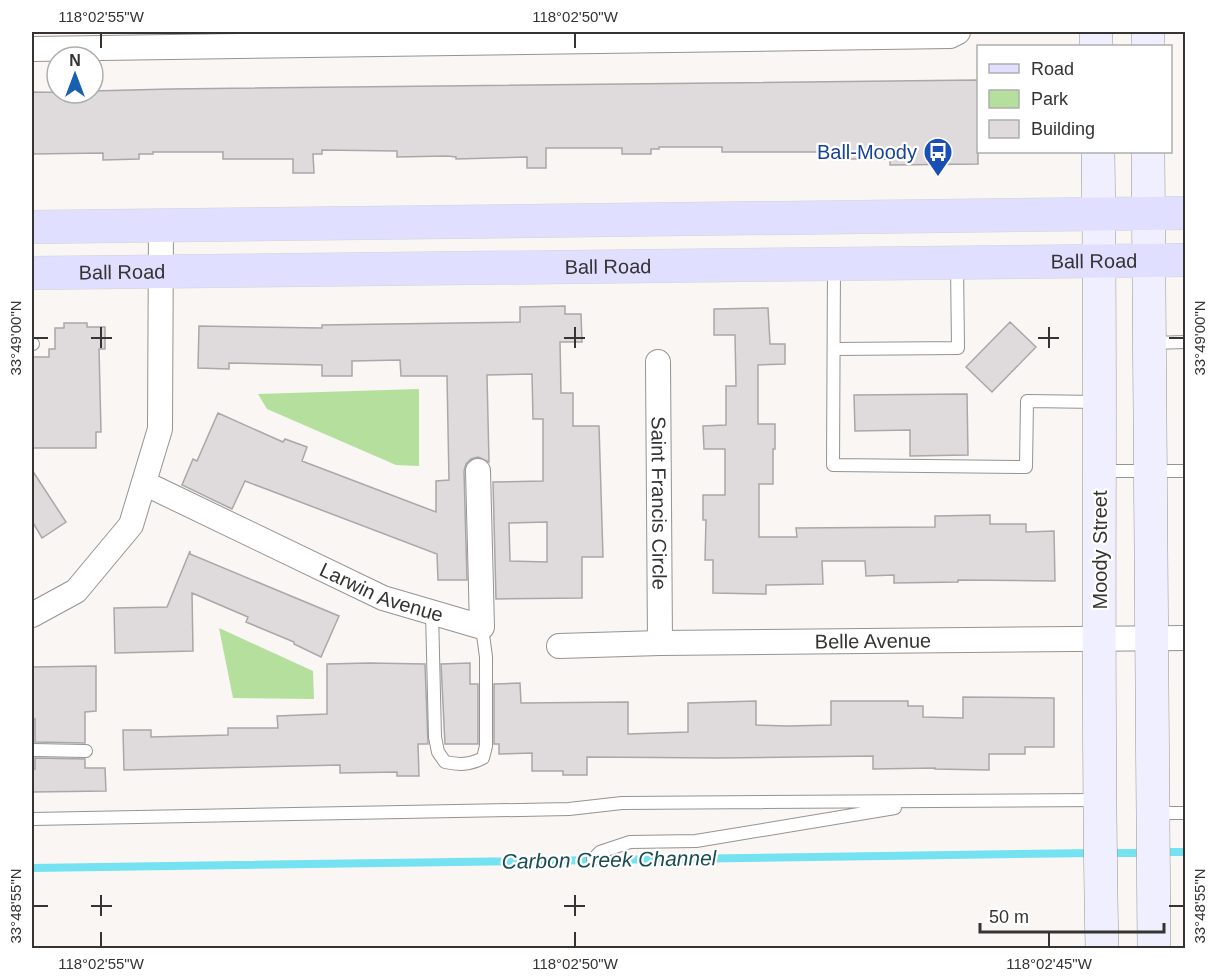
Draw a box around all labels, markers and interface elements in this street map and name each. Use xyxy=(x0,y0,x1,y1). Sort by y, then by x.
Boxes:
text: 118°02'55"W xyxy=(58,8,145,25)
text: 118°02'50"W xyxy=(532,8,619,25)
north arrow xyxy=(45,45,105,105)
legend xyxy=(977,45,1172,153)
text: N xyxy=(69,52,81,69)
text: Road xyxy=(1031,59,1074,79)
text: Park xyxy=(1031,89,1069,109)
text: Building xyxy=(1031,119,1095,139)
bus stop icon: Ball-Moody xyxy=(922,136,954,178)
place label: Ball-Moody xyxy=(817,141,917,163)
street label: Ball Road xyxy=(1050,250,1137,273)
street label: Ball Road xyxy=(564,255,651,278)
street label: Ball Road xyxy=(78,260,165,283)
text: 33°49'00"N xyxy=(7,300,24,376)
text: 33°49'00"N xyxy=(1191,300,1208,376)
street label: Saint Francis Circle xyxy=(647,416,671,590)
street label: Moody Street xyxy=(1089,490,1111,609)
street label: Larwin Avenue xyxy=(316,558,446,626)
street label: Belle Avenue xyxy=(815,629,931,653)
water label: Carbon Creek Channel xyxy=(501,846,718,873)
text: 33°48'55"N xyxy=(7,868,24,944)
text: 33°48'55"N xyxy=(1191,868,1208,944)
scale bar xyxy=(980,896,1164,934)
text: 50 m xyxy=(989,907,1029,927)
text: 118°02'55"W xyxy=(58,955,145,972)
text: 118°02'50"W xyxy=(532,955,619,972)
text: 118°02'45"W xyxy=(1006,955,1093,972)

